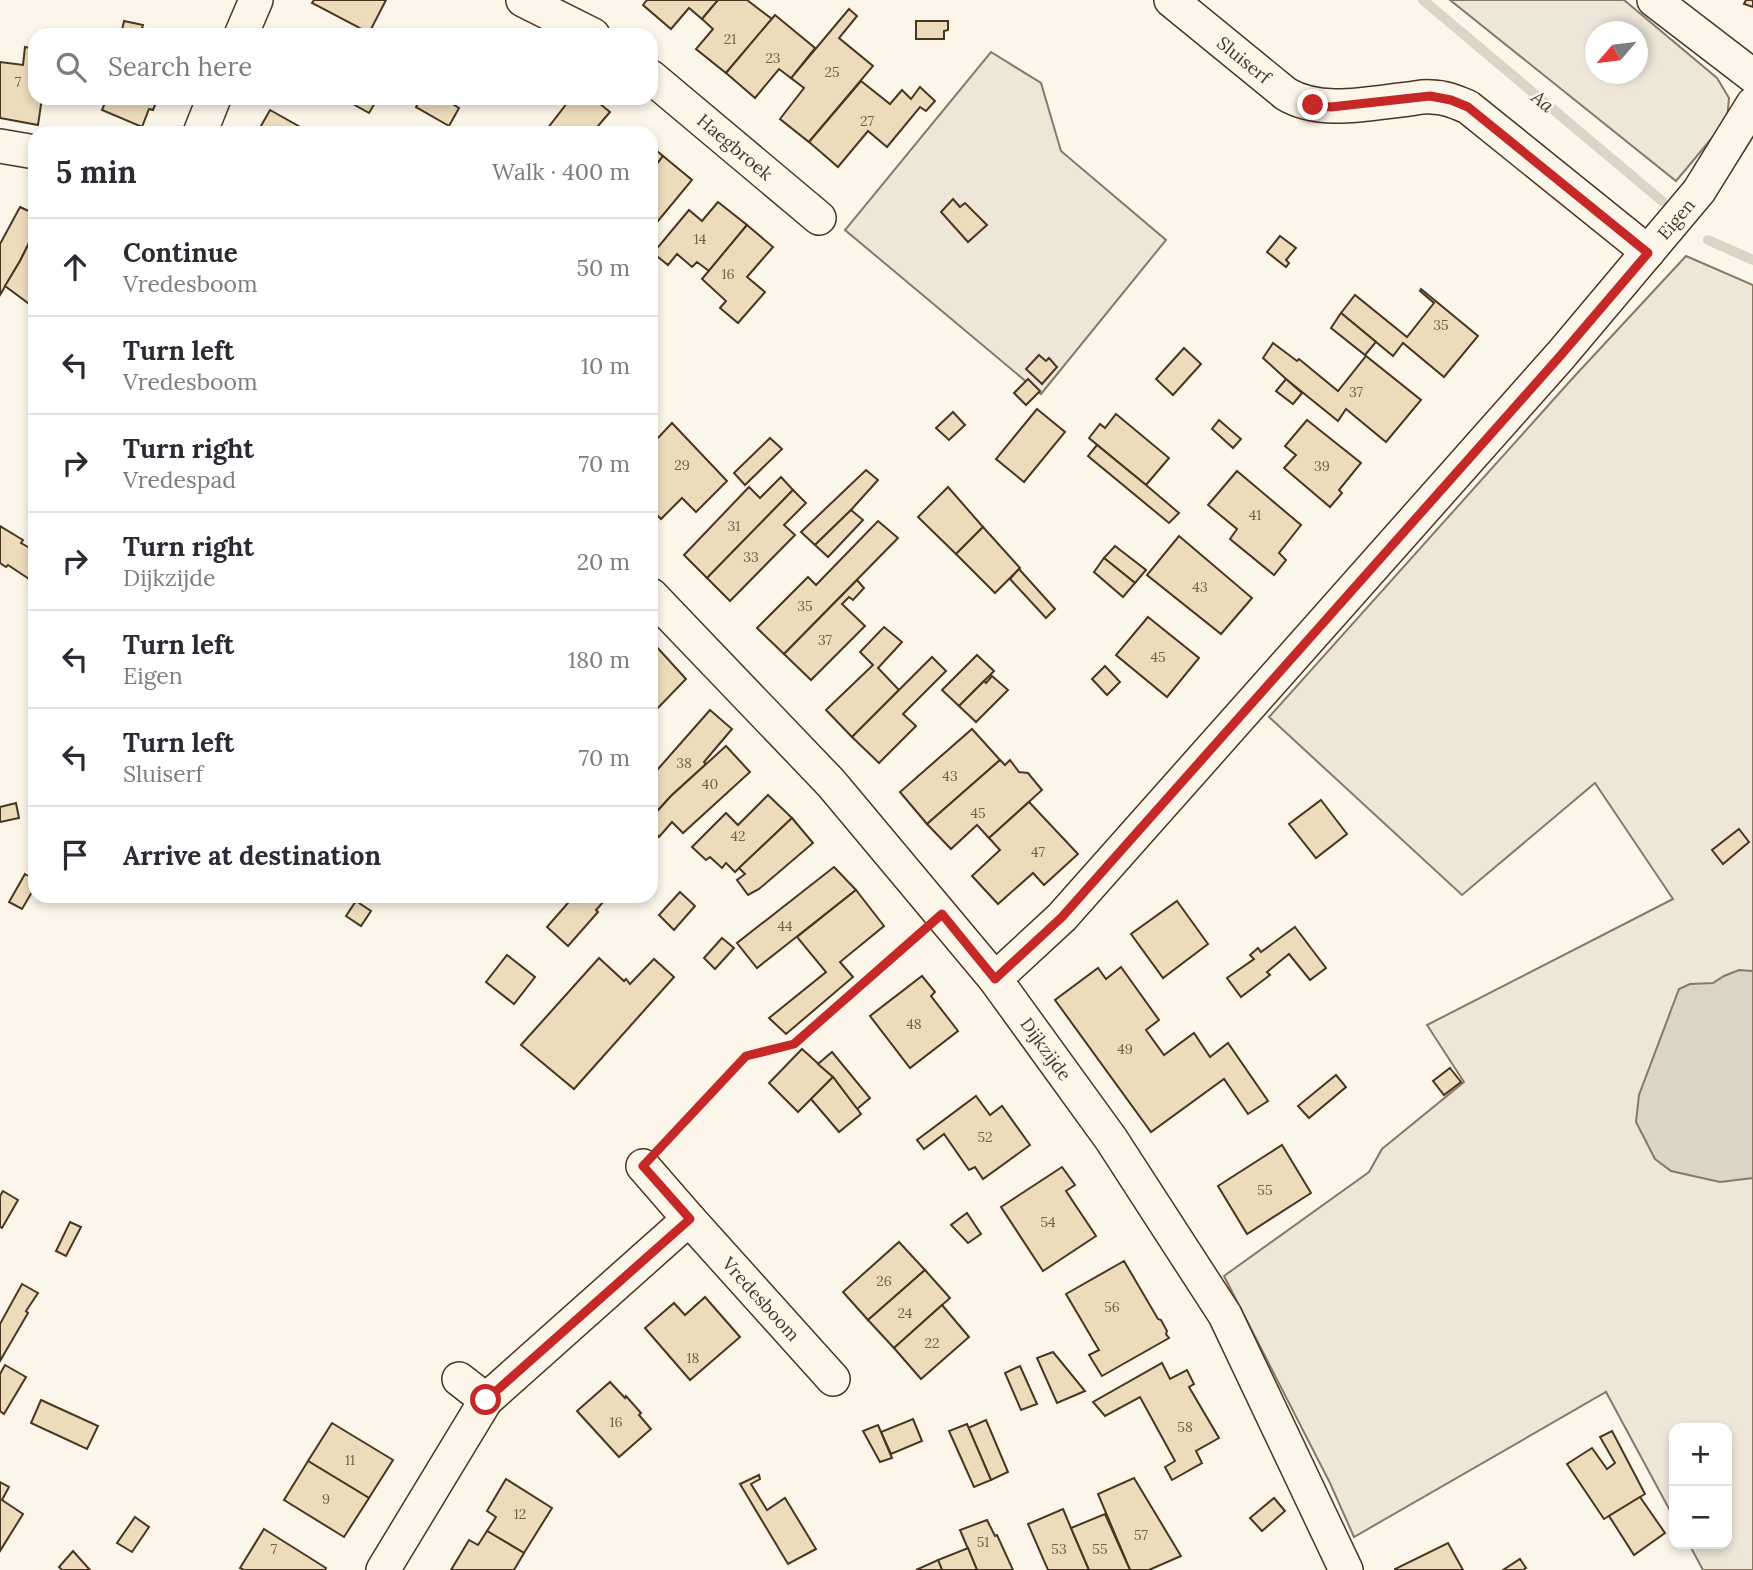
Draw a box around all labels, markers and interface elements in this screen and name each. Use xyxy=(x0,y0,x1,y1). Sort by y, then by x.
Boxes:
north arrow xyxy=(1585,21,1648,84)
search box xyxy=(28,28,658,105)
house number: 21 xyxy=(724,30,736,48)
street label: Sluiserf xyxy=(1212,31,1277,90)
icon: search xyxy=(52,48,90,86)
house number: 23 xyxy=(765,49,781,67)
text: Search here xyxy=(108,50,252,83)
house number: 25 xyxy=(824,63,840,81)
house number: 7 xyxy=(15,73,22,91)
water label: Aa xyxy=(1526,84,1560,118)
route end xyxy=(1297,89,1328,120)
street label: Haegbroek xyxy=(693,109,778,185)
house number: 27 xyxy=(860,112,875,130)
text: 5 min xyxy=(56,153,137,191)
text: Walk · 400 m xyxy=(492,157,630,186)
street label: Eigen xyxy=(1652,194,1700,244)
house number: 14 xyxy=(694,230,707,248)
text: Continue xyxy=(123,236,238,269)
icon: ahead xyxy=(56,248,94,286)
text: 50 m xyxy=(577,253,630,282)
house number: 16 xyxy=(721,265,735,283)
text: Vredesboom xyxy=(123,269,258,298)
house number: 35 xyxy=(1433,316,1449,334)
text: Turn left xyxy=(123,334,234,367)
icon: left xyxy=(56,346,94,384)
text: 10 m xyxy=(581,351,630,380)
text: Vredesboom xyxy=(123,367,258,396)
house number: 37 xyxy=(1349,383,1364,401)
text: Turn right xyxy=(123,432,254,465)
icon: right xyxy=(56,444,94,482)
text: 70 m xyxy=(579,449,630,478)
house number: 29 xyxy=(674,456,690,474)
house number: 39 xyxy=(1314,457,1330,475)
text: Vredespad xyxy=(123,465,236,494)
house number: 41 xyxy=(1249,506,1261,524)
house number: 31 xyxy=(728,517,740,535)
text: Turn right xyxy=(123,530,254,563)
icon: right xyxy=(56,542,94,580)
text: 20 m xyxy=(577,547,630,576)
house number: 33 xyxy=(743,548,759,566)
text: Dijkzijde xyxy=(123,563,215,592)
house number: 43 xyxy=(1192,578,1208,596)
house number: 35 xyxy=(797,597,813,615)
text: Turn left xyxy=(123,628,234,661)
house number: 37 xyxy=(818,631,833,649)
icon: left xyxy=(56,640,94,678)
text: 180 m xyxy=(568,645,630,674)
house number: 45 xyxy=(1150,648,1166,666)
text: Eigen xyxy=(123,661,183,690)
text: Turn left xyxy=(123,726,234,759)
icon: left xyxy=(56,738,94,776)
text: 70 m xyxy=(579,743,630,772)
house number: 38 xyxy=(676,754,692,772)
text: Sluiserf xyxy=(123,759,203,788)
house number: 43 xyxy=(942,767,958,785)
house number: 40 xyxy=(702,775,718,793)
house number: 45 xyxy=(970,804,986,822)
house number: 42 xyxy=(730,827,746,845)
icon: arrive xyxy=(56,836,94,874)
text: Arrive at destination xyxy=(123,839,381,872)
house number: 47 xyxy=(1031,843,1046,861)
house number: 44 xyxy=(777,917,793,935)
street label: Dijkzijde xyxy=(1015,1013,1077,1085)
house number: 48 xyxy=(906,1015,922,1033)
house number: 49 xyxy=(1117,1040,1133,1058)
house number: 52 xyxy=(977,1128,993,1146)
house number: 55 xyxy=(1257,1181,1273,1199)
house number: 54 xyxy=(1040,1213,1056,1231)
street label: Vredesboom xyxy=(717,1251,805,1346)
house number: 26 xyxy=(876,1272,892,1290)
house number: 56 xyxy=(1104,1298,1120,1316)
house number: 24 xyxy=(898,1304,913,1322)
house number: 22 xyxy=(924,1334,940,1352)
house number: 18 xyxy=(687,1349,700,1367)
route start xyxy=(470,1384,501,1415)
house number: 16 xyxy=(609,1413,623,1431)
house number: 58 xyxy=(1177,1418,1193,1436)
map controls xyxy=(1669,1423,1732,1549)
button: + xyxy=(1669,1423,1732,1486)
house number: 11 xyxy=(345,1451,355,1469)
button: − xyxy=(1669,1486,1732,1549)
house number: 9 xyxy=(322,1490,330,1508)
house number: 12 xyxy=(514,1505,526,1523)
house number: 57 xyxy=(1134,1526,1149,1544)
house number: 51 xyxy=(977,1533,989,1551)
house number: 7 xyxy=(271,1540,278,1558)
house number: 53 xyxy=(1051,1540,1067,1558)
house number: 55 xyxy=(1092,1540,1108,1558)

